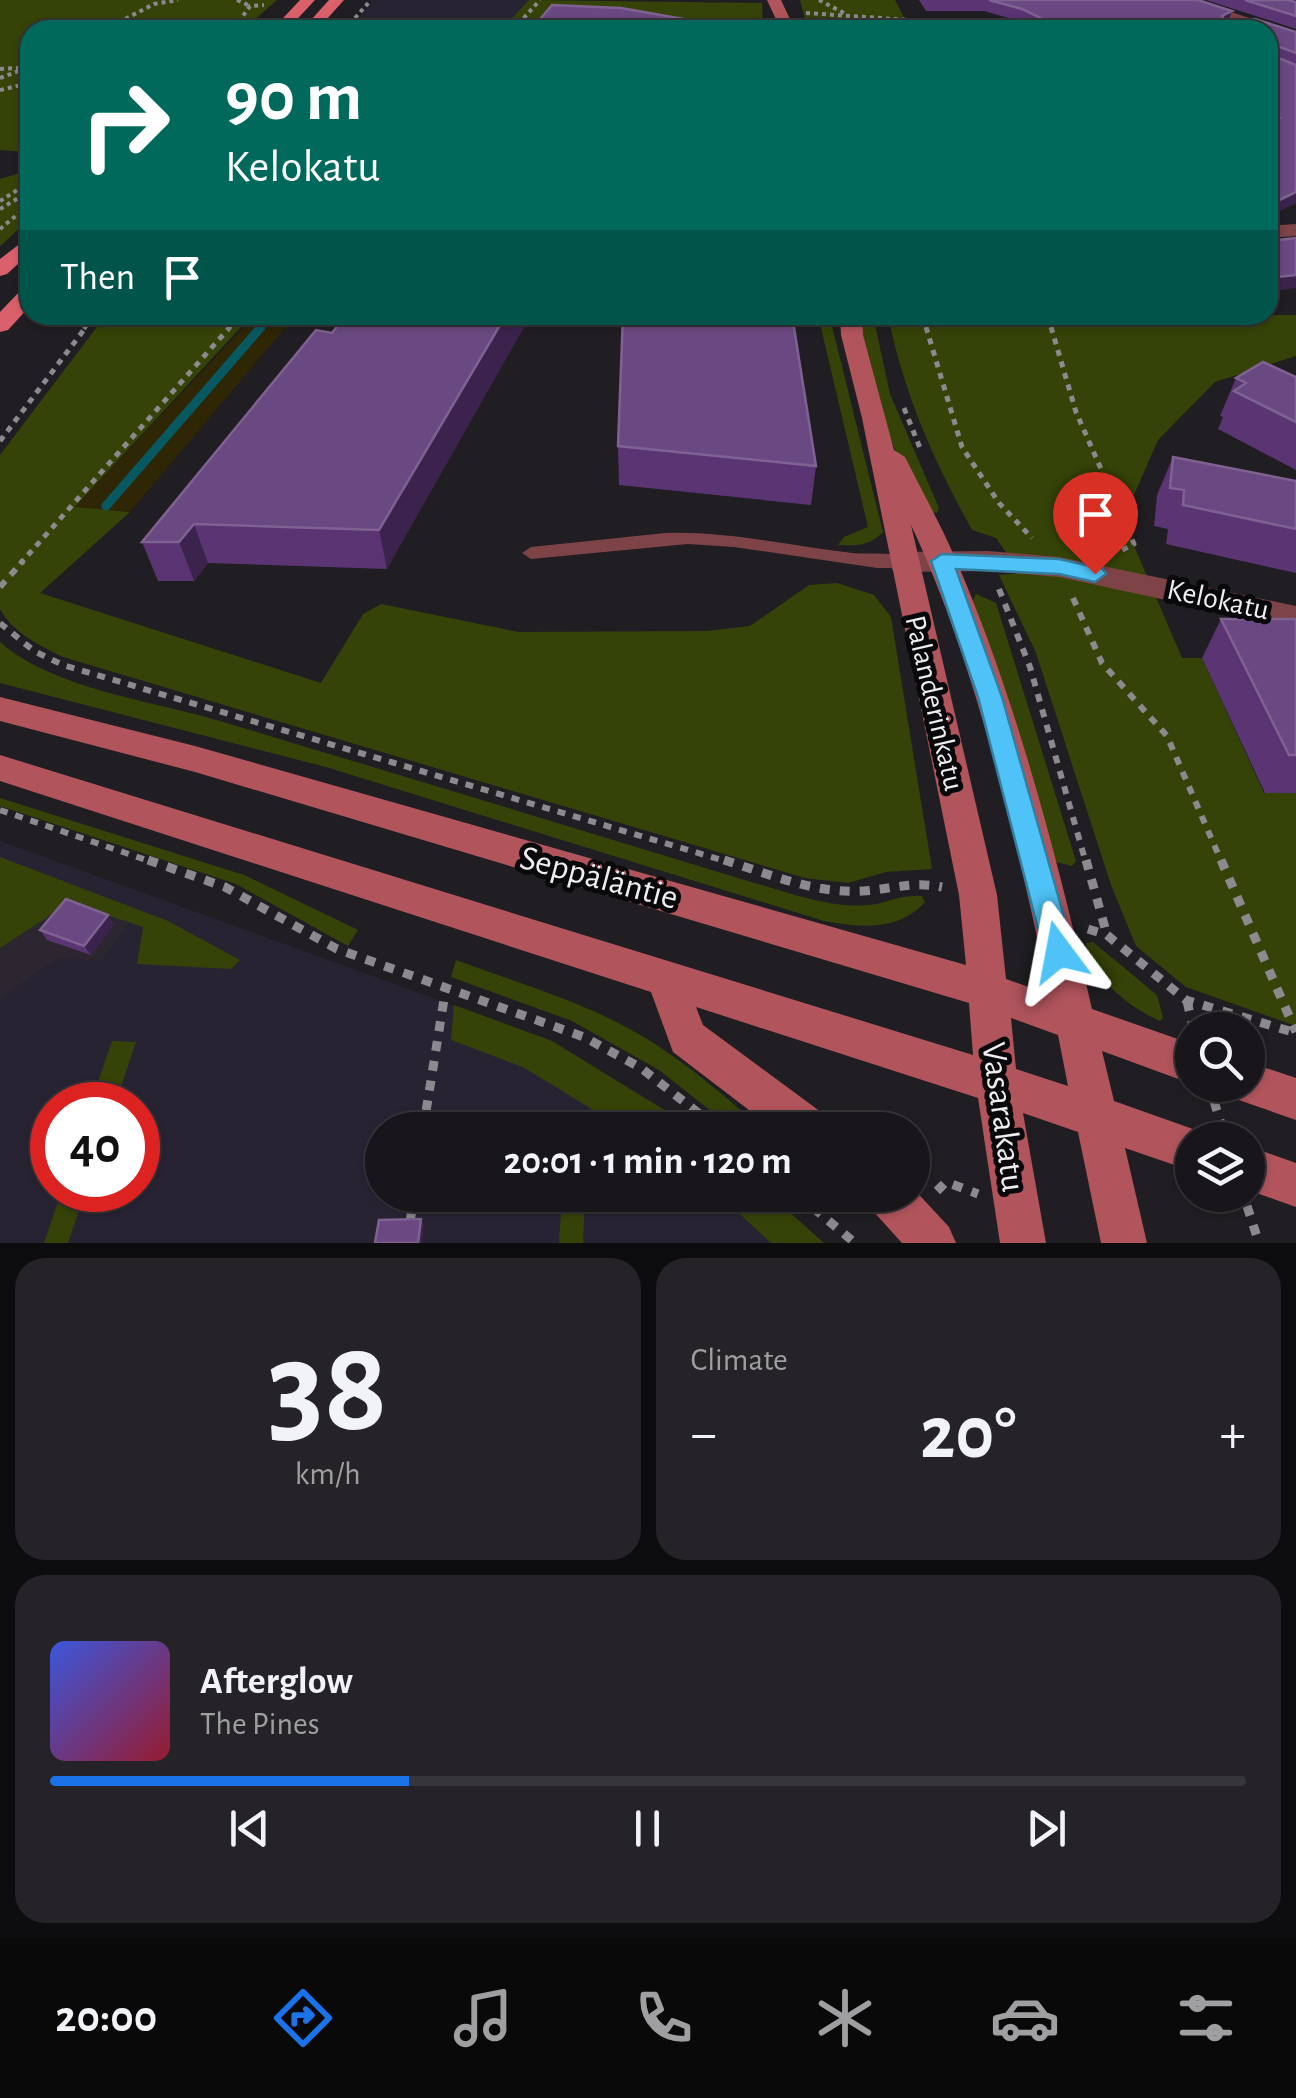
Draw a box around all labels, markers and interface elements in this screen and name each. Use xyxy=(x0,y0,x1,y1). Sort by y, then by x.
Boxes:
icon: right xyxy=(60,60,190,190)
text: 90 m xyxy=(225,63,362,133)
text: Kelokatu xyxy=(225,145,380,190)
icon: arrive xyxy=(155,250,210,305)
text: Then xyxy=(60,259,135,297)
pin xyxy=(1053,472,1138,575)
icon: arrive xyxy=(1068,487,1123,542)
street label: Kelokatu xyxy=(1164,575,1272,625)
street label: Palanderinkatu xyxy=(899,613,969,793)
street label: Seppäläntie xyxy=(516,840,682,916)
position arrow xyxy=(1007,900,1111,1004)
map controls xyxy=(1175,1012,1265,1212)
button: search xyxy=(1175,1012,1265,1102)
street label: Vasarakatu xyxy=(975,1040,1031,1194)
speed limit sign: 40 xyxy=(30,1082,160,1212)
button: layers xyxy=(1175,1122,1265,1212)
text: 20:01 · 1 min · 120 m xyxy=(503,1143,792,1181)
text: 38 xyxy=(268,1325,388,1455)
text: Climate xyxy=(691,1344,788,1376)
text: 20° xyxy=(920,1397,1016,1472)
text: − xyxy=(691,1407,717,1462)
text: + xyxy=(1220,1407,1246,1462)
text: km/h xyxy=(295,1458,361,1490)
text: Afterglow xyxy=(200,1663,353,1701)
text: The Pines xyxy=(200,1708,320,1740)
icon: previous xyxy=(222,1801,277,1856)
icon: pause xyxy=(620,1801,675,1856)
icon: next xyxy=(1019,1801,1074,1856)
icon: directions xyxy=(268,1983,338,2053)
icon: music xyxy=(448,1983,518,2053)
icon: phone xyxy=(629,1983,699,2053)
icon: climate xyxy=(810,1983,880,2053)
icon: car xyxy=(990,1983,1060,2053)
icon: filters xyxy=(1171,1983,1241,2053)
text: 20:00 xyxy=(55,1995,157,2040)

